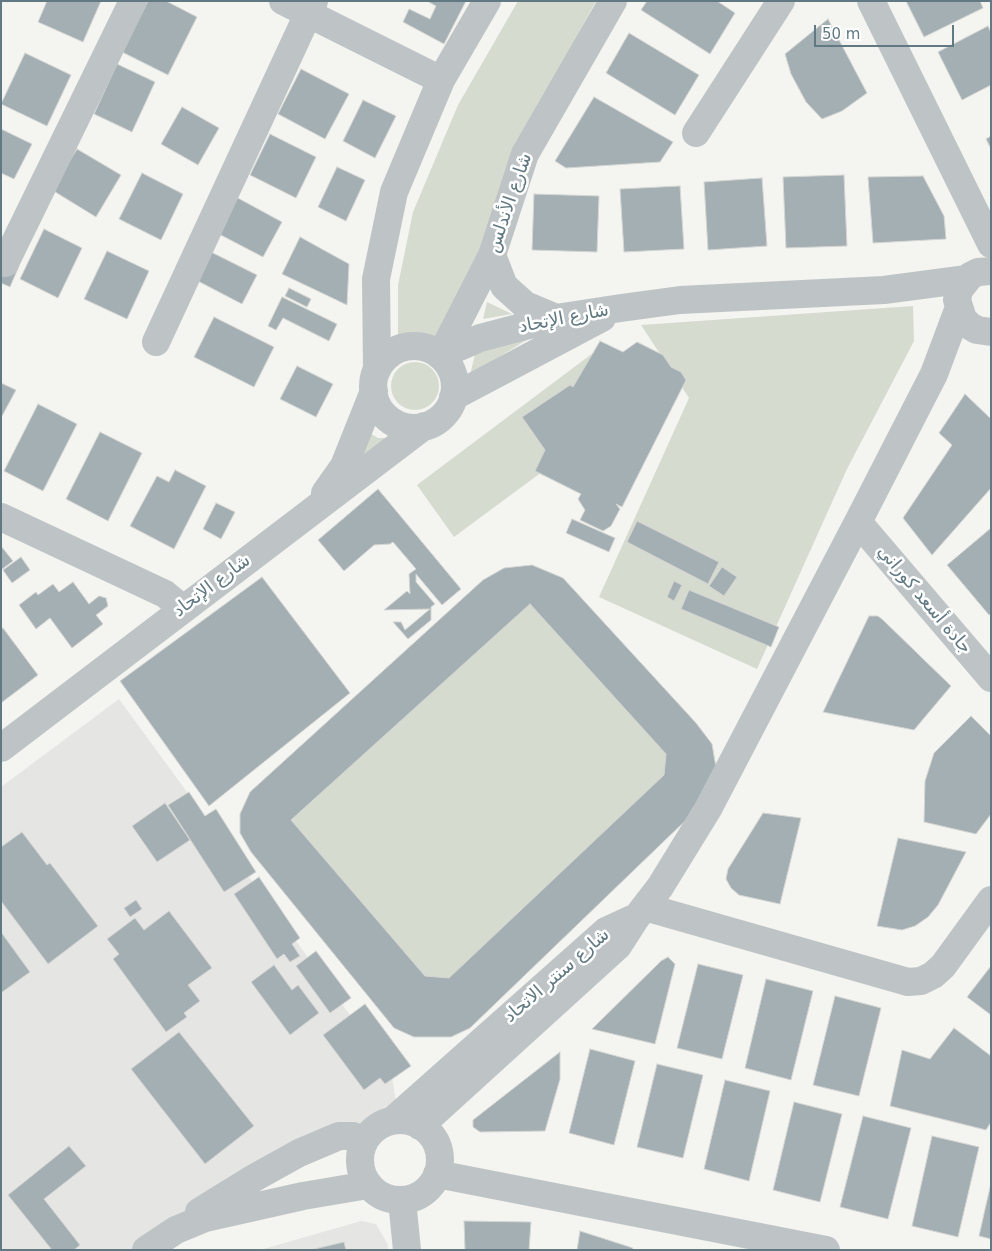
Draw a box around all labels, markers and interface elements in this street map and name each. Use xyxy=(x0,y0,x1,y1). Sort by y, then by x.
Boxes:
scale bar xyxy=(817,15,957,47)
text: 50 m xyxy=(822,25,860,43)
street label: شارع الأندلس xyxy=(483,150,537,256)
street label: شارع الإتحاد xyxy=(517,300,611,338)
street label: جادة أسعد كوراني xyxy=(872,541,976,659)
street label: شارع الإتحاد xyxy=(169,550,255,622)
street label: شارع سنتر الاتحاد xyxy=(500,924,614,1028)

